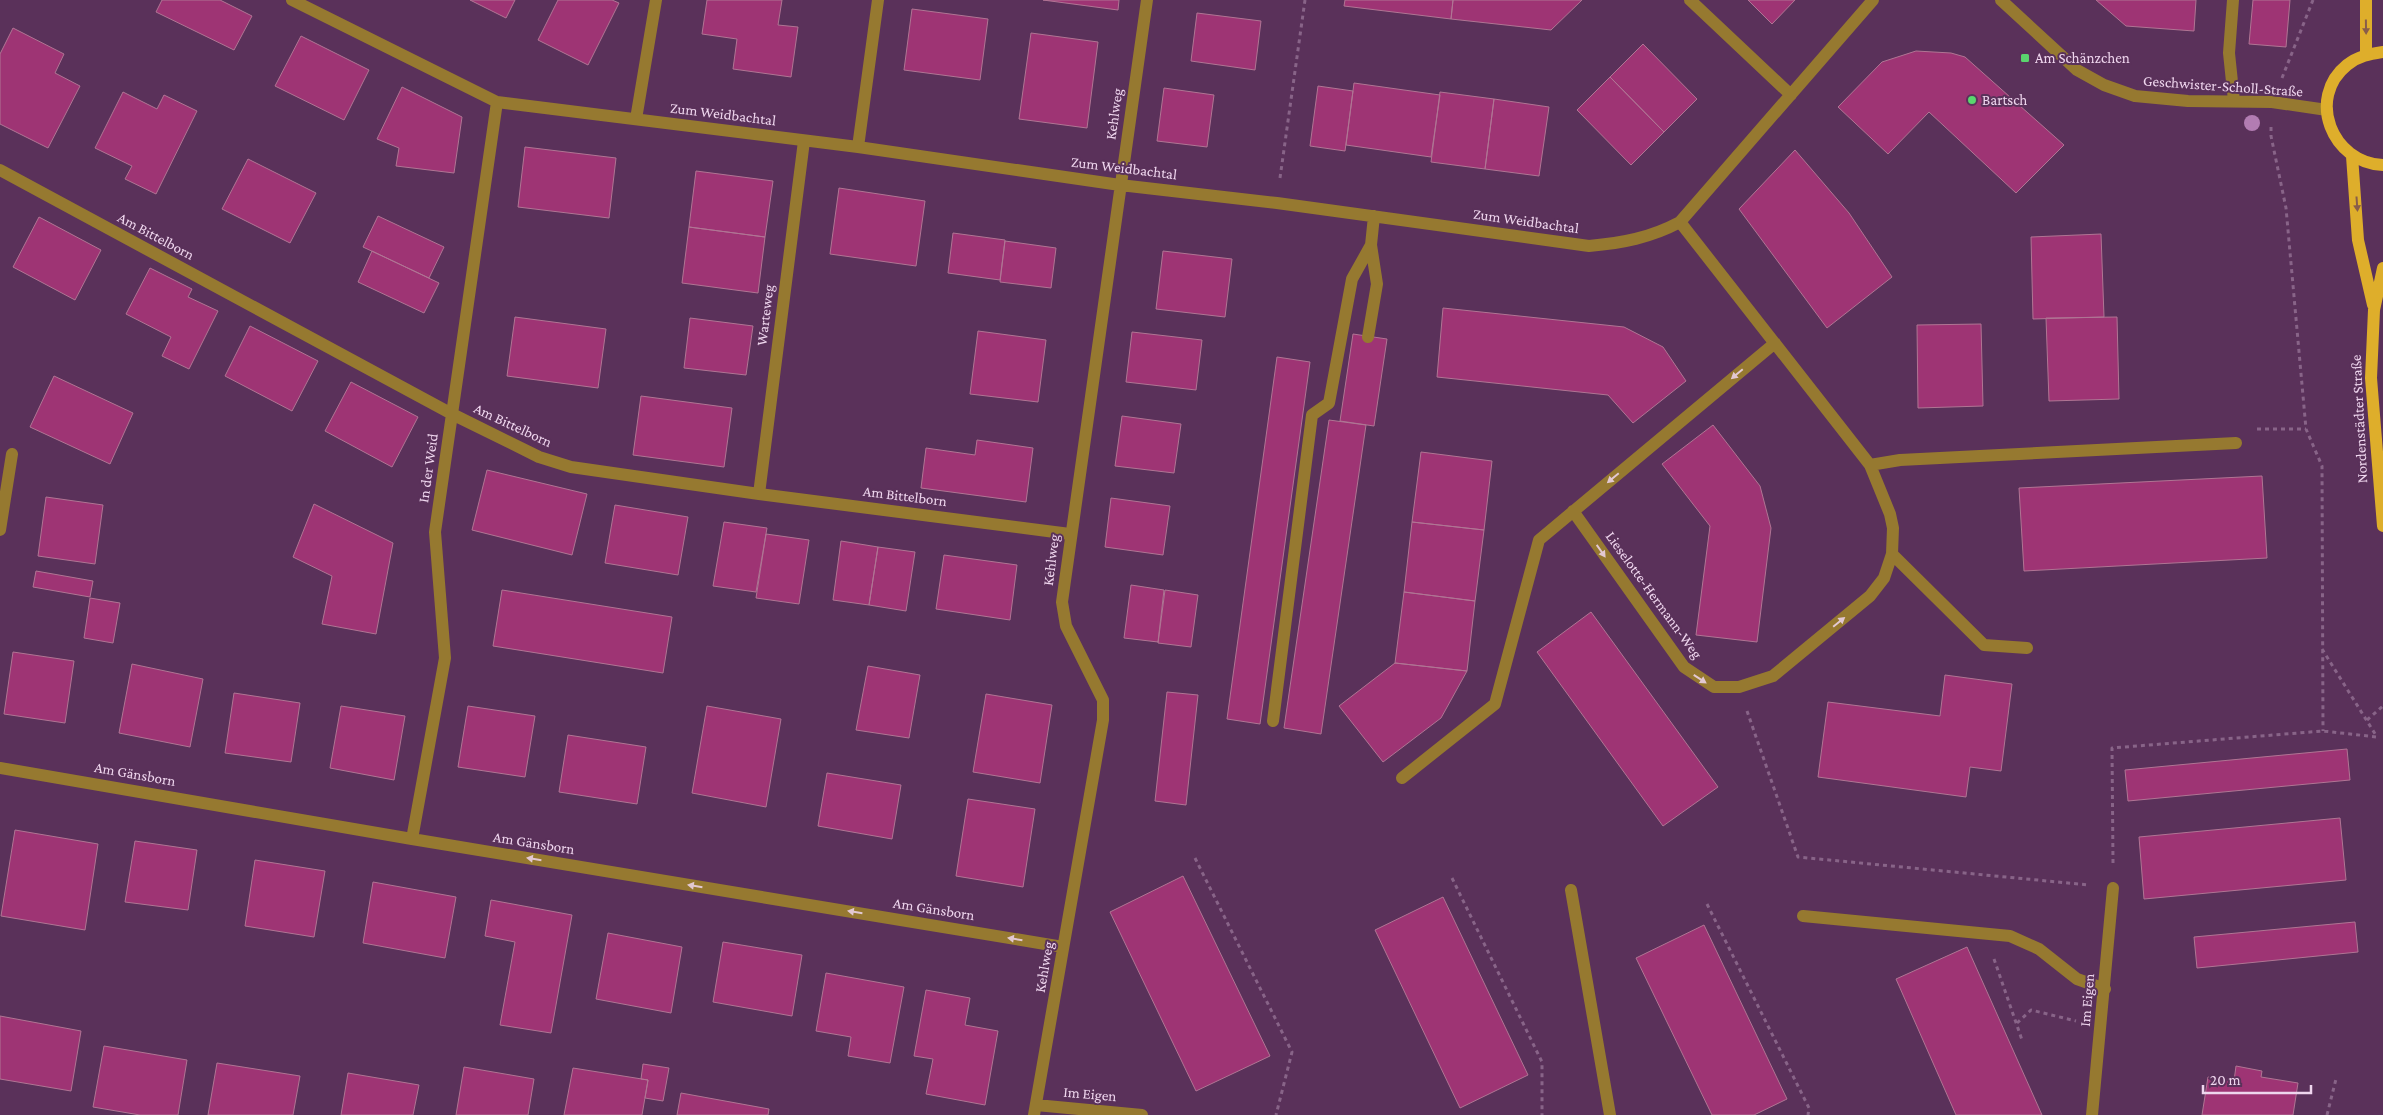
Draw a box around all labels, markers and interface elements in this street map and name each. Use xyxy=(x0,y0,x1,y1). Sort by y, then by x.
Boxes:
one-way arrow xyxy=(2362,20,2370,36)
place label: Am Schänzchen xyxy=(2035,50,2130,66)
marker: Am Schänzchen xyxy=(2019,52,2031,64)
street label: Geschwister-Scholl-Straße xyxy=(2143,72,2304,100)
street label: Kehlweg xyxy=(1102,87,1127,141)
place label: Bartsch xyxy=(1982,92,2027,108)
marker: Bartsch xyxy=(1966,94,1978,106)
street label: Zum Weidbachtal xyxy=(669,100,777,128)
street label: Zum Weidbachtal xyxy=(1070,154,1178,182)
one-way arrow xyxy=(2353,196,2361,212)
street label: Zum Weidbachtal xyxy=(1472,206,1580,236)
street label: Am Bittelborn xyxy=(115,209,197,263)
street label: Warteweg xyxy=(753,283,778,347)
street label: Nordenstädter Straße xyxy=(2348,354,2370,484)
one-way arrow xyxy=(1731,368,1744,379)
street label: Am Bittelborn xyxy=(471,400,555,450)
street label: In der Weid xyxy=(415,432,441,504)
one-way arrow xyxy=(1607,472,1619,484)
street label: Am Bittelborn xyxy=(862,483,948,509)
street label: Lieselotte-Hermann-Weg xyxy=(1602,528,1705,662)
street label: Kehlweg xyxy=(1040,533,1063,587)
one-way arrow xyxy=(1596,544,1606,558)
one-way arrow xyxy=(1832,616,1845,627)
one-way arrow xyxy=(1693,674,1706,683)
street label: Am Gänsborn xyxy=(93,759,177,789)
street label: Am Gänsborn xyxy=(492,829,576,857)
one-way arrow xyxy=(526,855,542,863)
one-way arrow xyxy=(686,881,702,889)
street label: Am Gänsborn xyxy=(892,895,976,923)
one-way arrow xyxy=(847,908,863,916)
one-way arrow xyxy=(1007,934,1023,942)
street label: Kehlweg xyxy=(1032,940,1057,994)
street label: Im Eigen xyxy=(2077,973,2098,1027)
scale bar xyxy=(2203,1062,2310,1094)
text: 20 m xyxy=(2210,1072,2241,1088)
street label: Im Eigen xyxy=(1063,1084,1117,1105)

